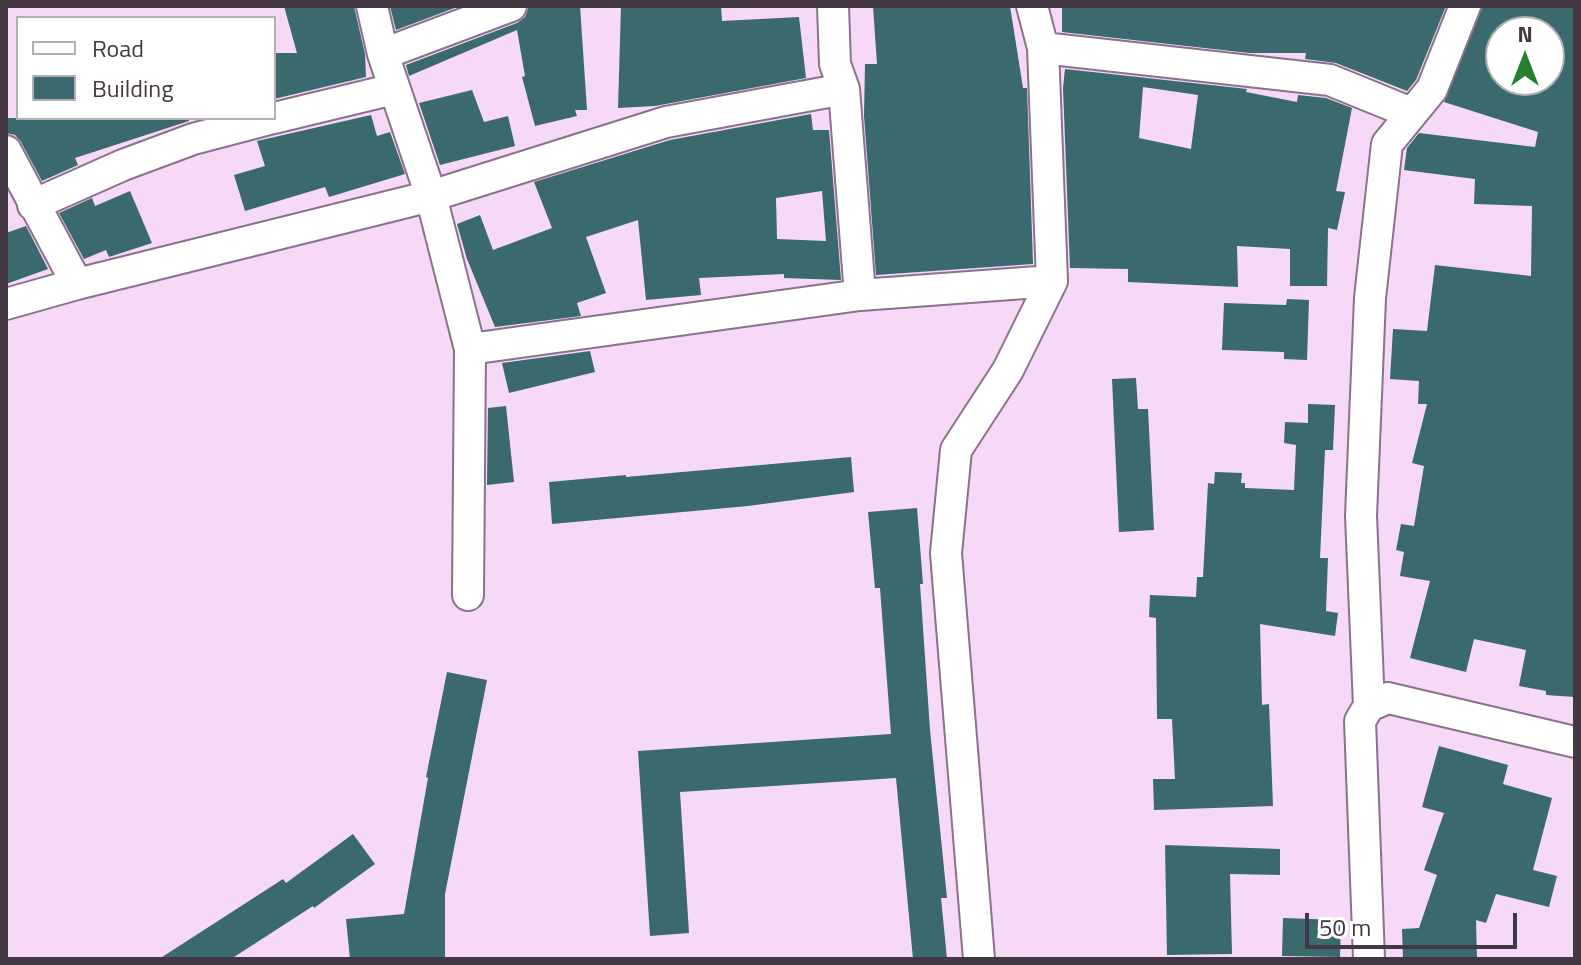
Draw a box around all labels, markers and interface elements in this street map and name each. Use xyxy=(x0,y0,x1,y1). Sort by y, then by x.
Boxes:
legend xyxy=(16,16,276,120)
north arrow xyxy=(1485,16,1565,96)
text: N xyxy=(1517,17,1533,51)
text: Road xyxy=(92,30,144,66)
text: Building xyxy=(92,70,174,106)
scale bar xyxy=(1309,897,1521,947)
text: 50 m xyxy=(1319,909,1371,945)

